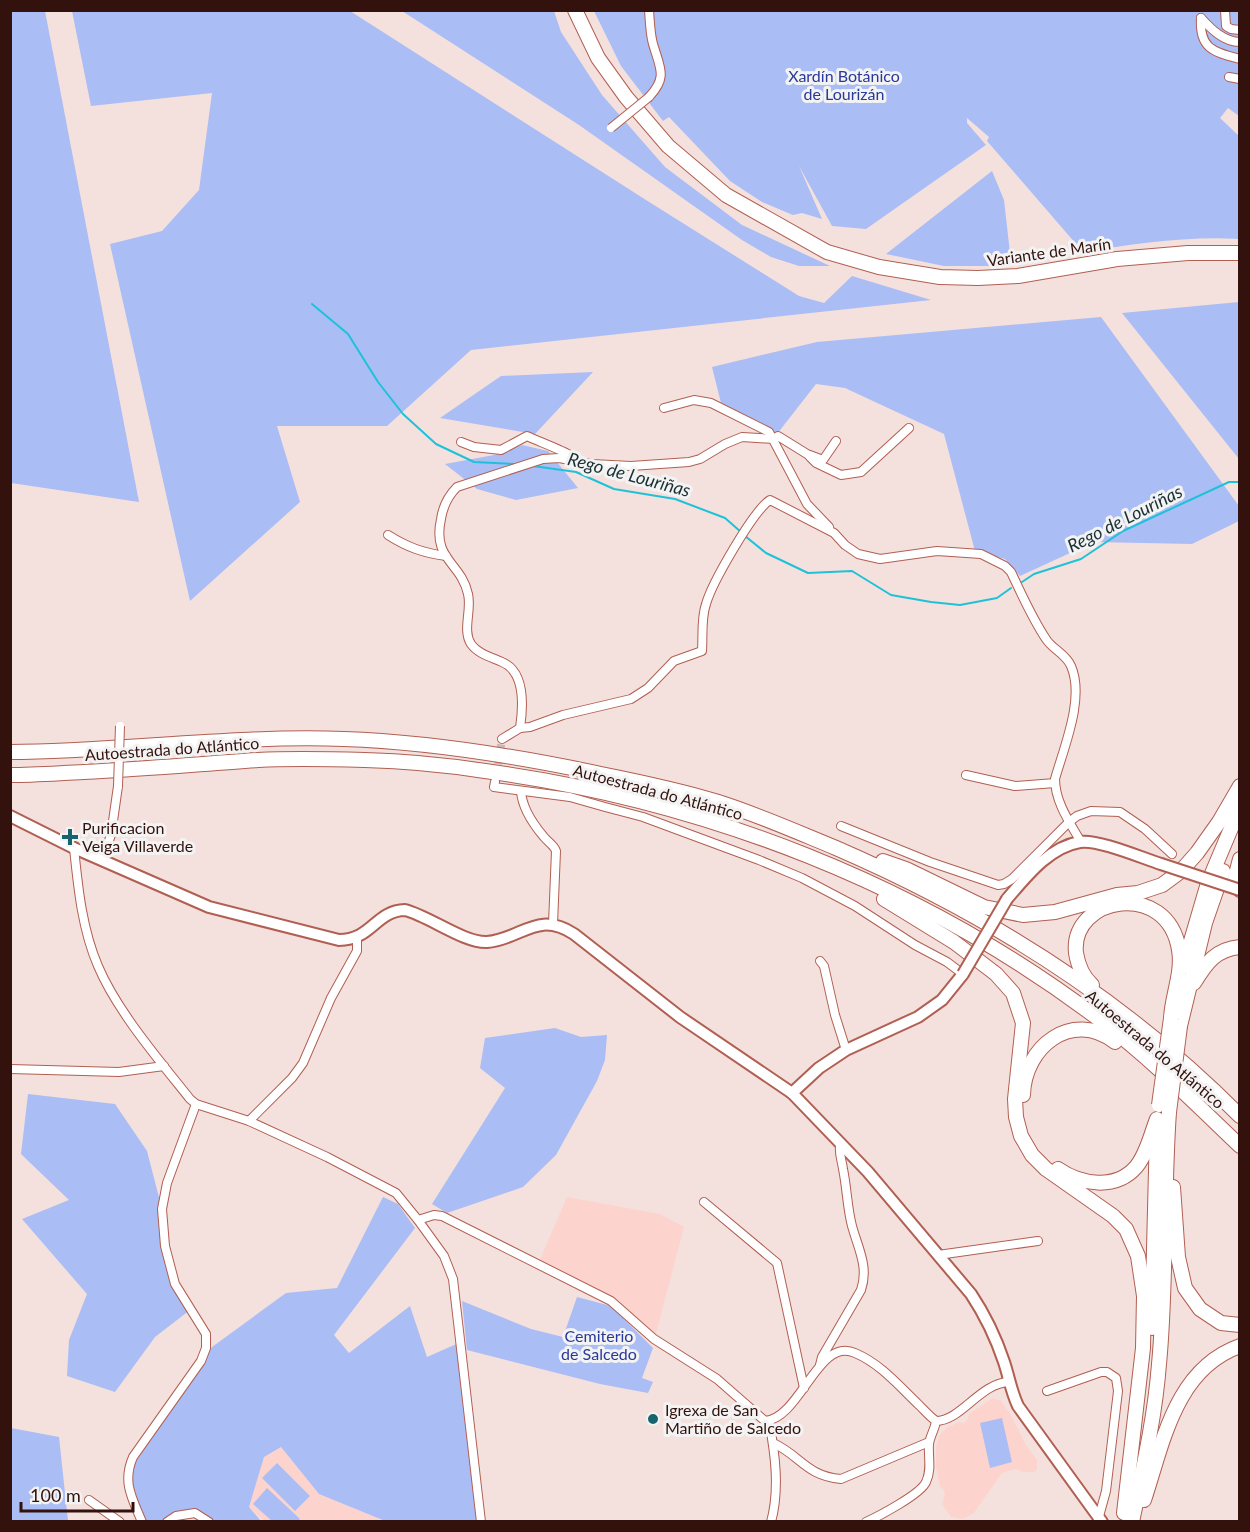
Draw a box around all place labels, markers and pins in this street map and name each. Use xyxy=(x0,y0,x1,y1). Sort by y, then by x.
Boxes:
place label: Purificacion Veiga Villaverde xyxy=(82,818,193,855)
marker: Purificacion Veiga Villaverde xyxy=(63,830,77,844)
place label: Igrexa de San Martiño de Salcedo xyxy=(665,1400,801,1437)
marker: Igrexa de San Martiño de Salcedo xyxy=(646,1412,660,1426)

